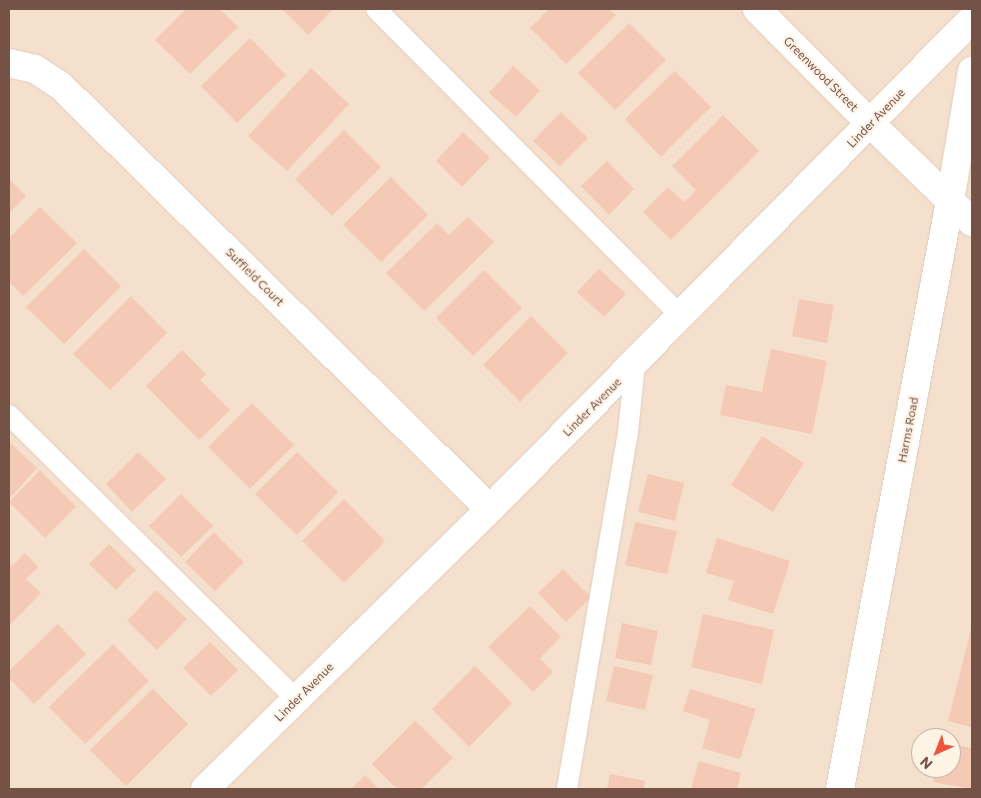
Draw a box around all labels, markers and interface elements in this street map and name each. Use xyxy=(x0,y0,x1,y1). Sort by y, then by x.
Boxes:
street label: Greenwood Street xyxy=(781,34,861,114)
street label: Linder Avenue xyxy=(844,85,908,151)
street label: Suffield Court xyxy=(223,245,287,309)
street label: Linder Avenue xyxy=(560,375,624,439)
street label: Harms Road xyxy=(895,396,921,464)
street label: Linder Avenue xyxy=(272,660,336,724)
north arrow xyxy=(911,728,961,778)
text: N xyxy=(916,754,936,773)

